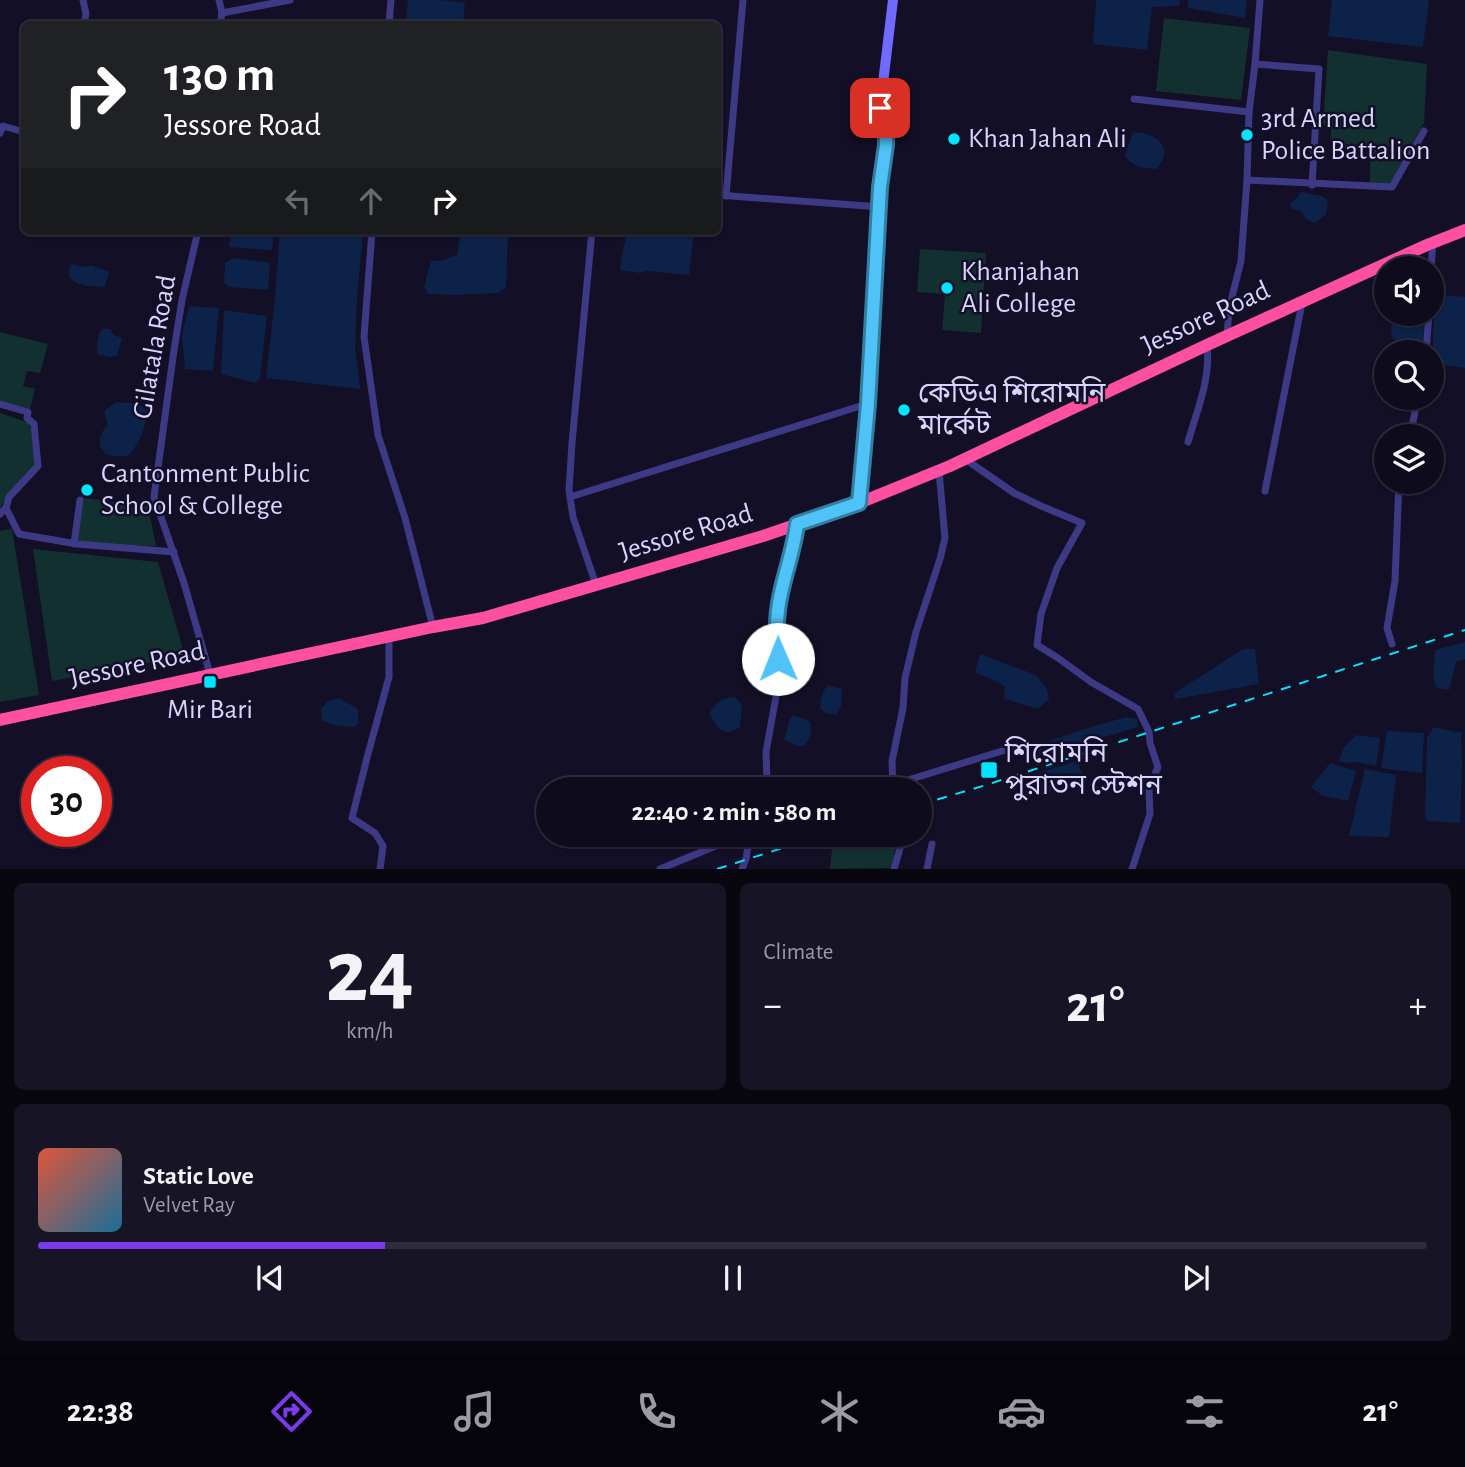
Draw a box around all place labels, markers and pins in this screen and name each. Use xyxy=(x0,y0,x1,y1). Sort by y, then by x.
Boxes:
pin xyxy=(850,78,910,138)
place label: 3rd Armed Police Battalion xyxy=(1261,105,1431,165)
place label: Khan Jahan Ali xyxy=(968,125,1127,153)
marker: 3rd Armed Police Battalion xyxy=(1239,127,1255,143)
marker: Khan Jahan Ali xyxy=(946,131,962,147)
place label: Khanjahan Ali College xyxy=(961,258,1080,318)
marker: Khanjahan Ali College xyxy=(939,280,955,296)
place label: কেডিএ শিরোমনি মার্কেট xyxy=(917,376,1107,440)
marker: কেডিএ শিরোমনি মার্কেট xyxy=(896,402,912,418)
place label: Cantonment Public School & College xyxy=(101,460,310,520)
marker: Cantonment Public School & College xyxy=(79,482,95,498)
marker: Mir Bari xyxy=(202,674,218,690)
place label: Mir Bari xyxy=(167,696,253,724)
place label: শিরোমনি পুরাতন স্টেশন xyxy=(1004,736,1163,801)
marker: শিরোমনি পুরাতন স্টেশন xyxy=(979,760,999,780)

